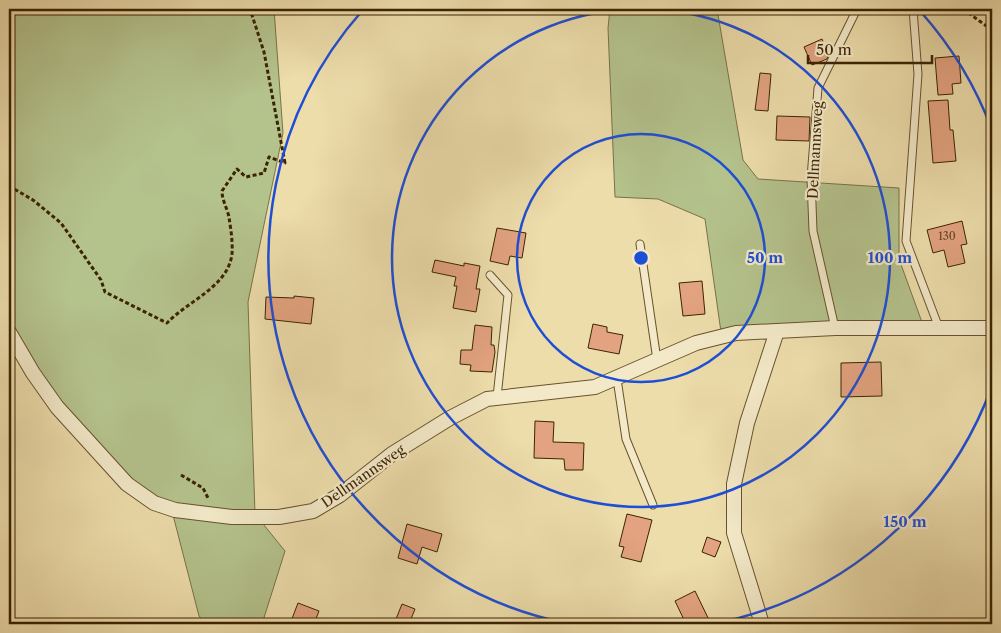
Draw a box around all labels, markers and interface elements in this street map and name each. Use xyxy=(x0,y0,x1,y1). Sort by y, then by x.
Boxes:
scale bar xyxy=(808,32,932,64)
text: 50 m xyxy=(816,40,852,59)
street label: Dellmannsweg xyxy=(803,100,827,199)
house number: 130 xyxy=(938,229,956,243)
text: 50 m xyxy=(747,248,783,267)
text: 100 m xyxy=(868,248,912,267)
centre of rings xyxy=(632,249,650,267)
street label: Dellmannsweg xyxy=(318,440,409,511)
text: 150 m xyxy=(883,512,927,531)

